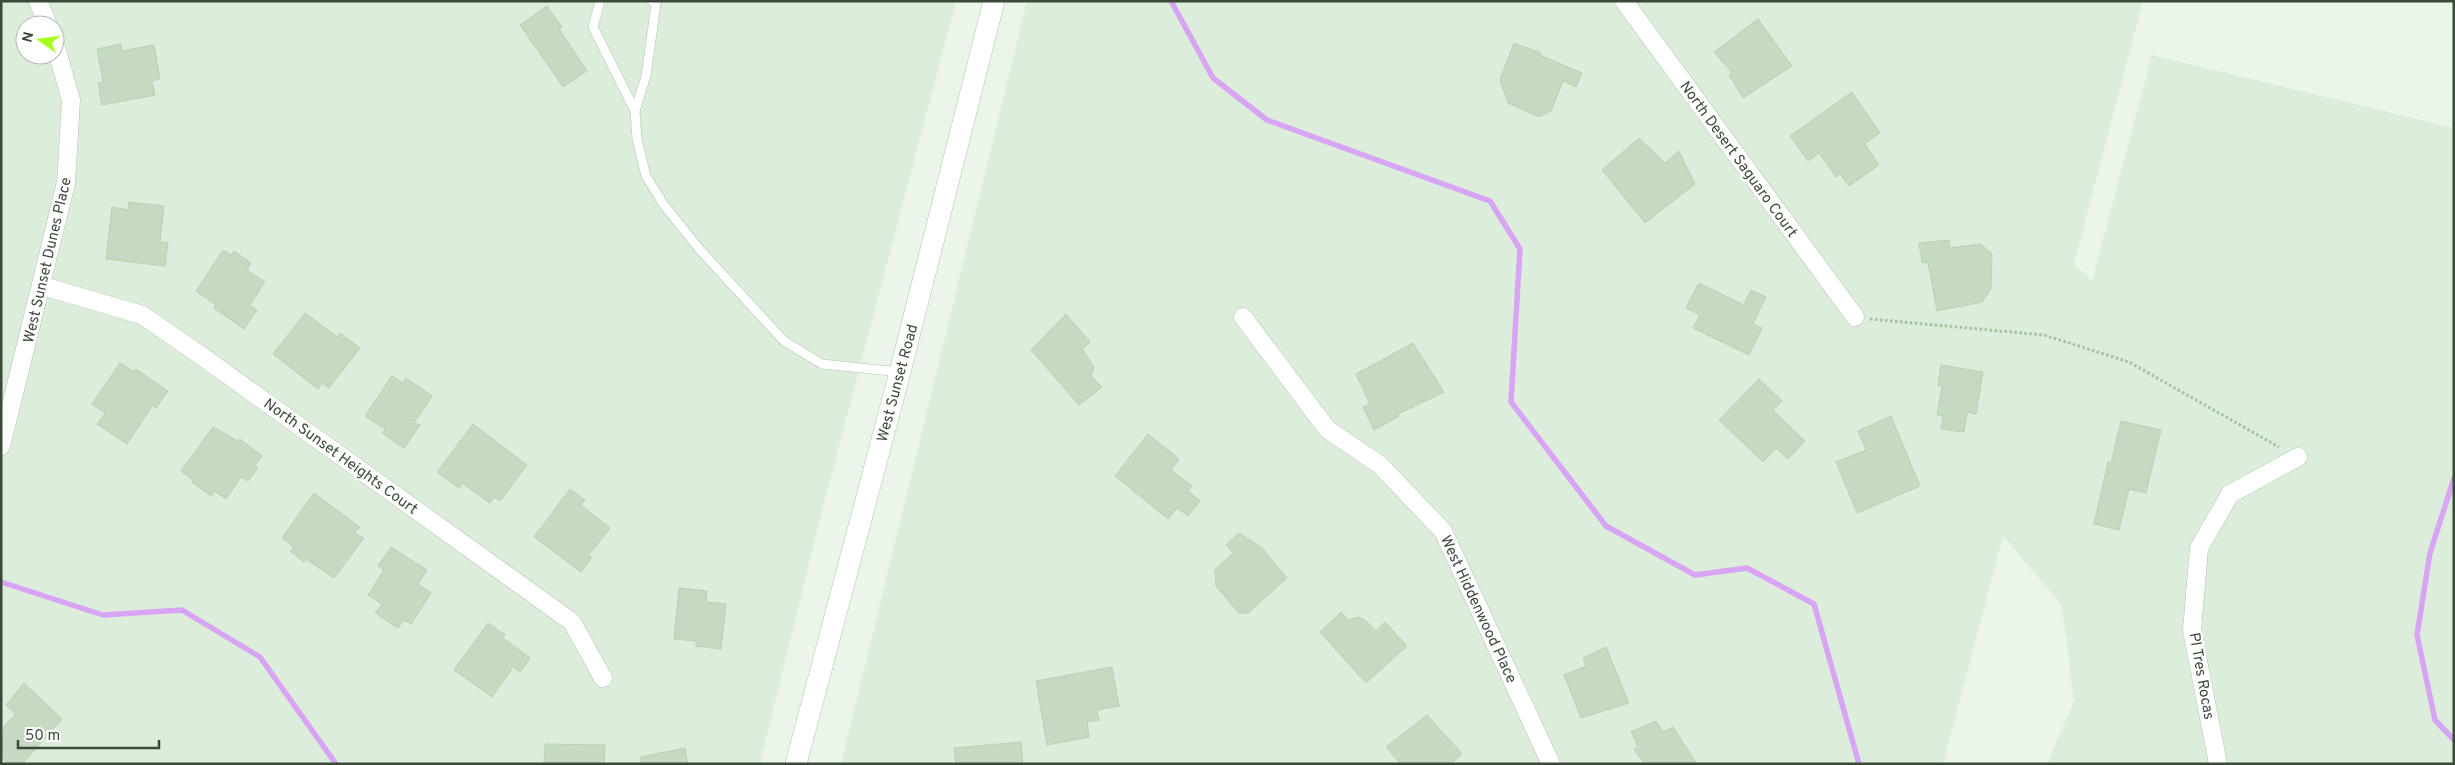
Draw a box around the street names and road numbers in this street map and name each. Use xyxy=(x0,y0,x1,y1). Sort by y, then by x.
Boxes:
street label: North Desert Saguaro Court xyxy=(1675,78,1801,242)
street label: West Sunset Dunes Place xyxy=(20,176,77,345)
street label: West Sunset Road xyxy=(874,322,923,444)
street label: North Sunset Heights Court xyxy=(259,395,421,520)
street label: West Hiddenwood Place xyxy=(1435,533,1520,687)
street label: Pl Tres Rocas xyxy=(2184,631,2218,721)

